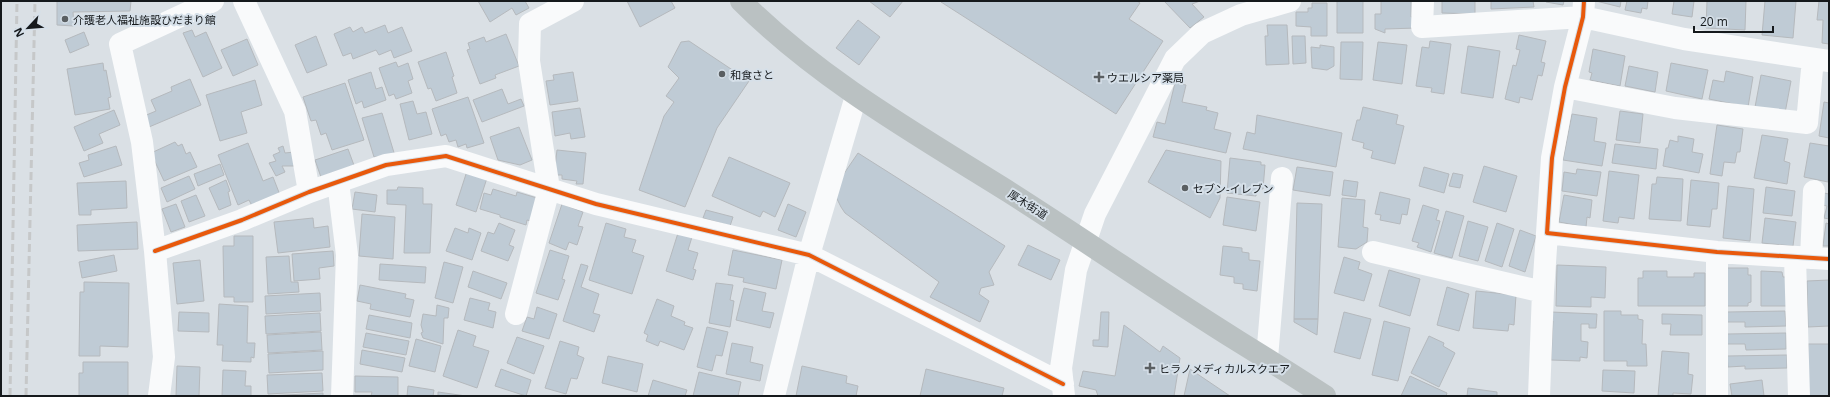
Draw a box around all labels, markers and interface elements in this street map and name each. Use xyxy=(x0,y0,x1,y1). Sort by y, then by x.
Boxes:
north arrow xyxy=(8,8,48,48)
scale bar xyxy=(1694,8,1773,34)
place label: 介護老人福祉施設ひだまり館 xyxy=(73,12,216,27)
text: 20 m xyxy=(1700,13,1728,30)
marker: 介護老人福祉施設ひだまり館 xyxy=(60,14,70,24)
text: N xyxy=(10,25,27,40)
place label: 和食さと xyxy=(730,67,774,82)
marker: 和食さと xyxy=(717,69,727,79)
place label: ウエルシア薬局 xyxy=(1107,70,1184,85)
marker: ウエルシア薬局 xyxy=(1094,72,1104,82)
place label: セブン-イレブン xyxy=(1193,181,1274,196)
marker: セブン-イレブン xyxy=(1180,183,1190,193)
street label: 厚木街道 xyxy=(1005,186,1051,222)
place label: ヒラノメディカルスクエア xyxy=(1159,361,1290,376)
marker: ヒラノメディカルスクエア xyxy=(1144,362,1156,374)

